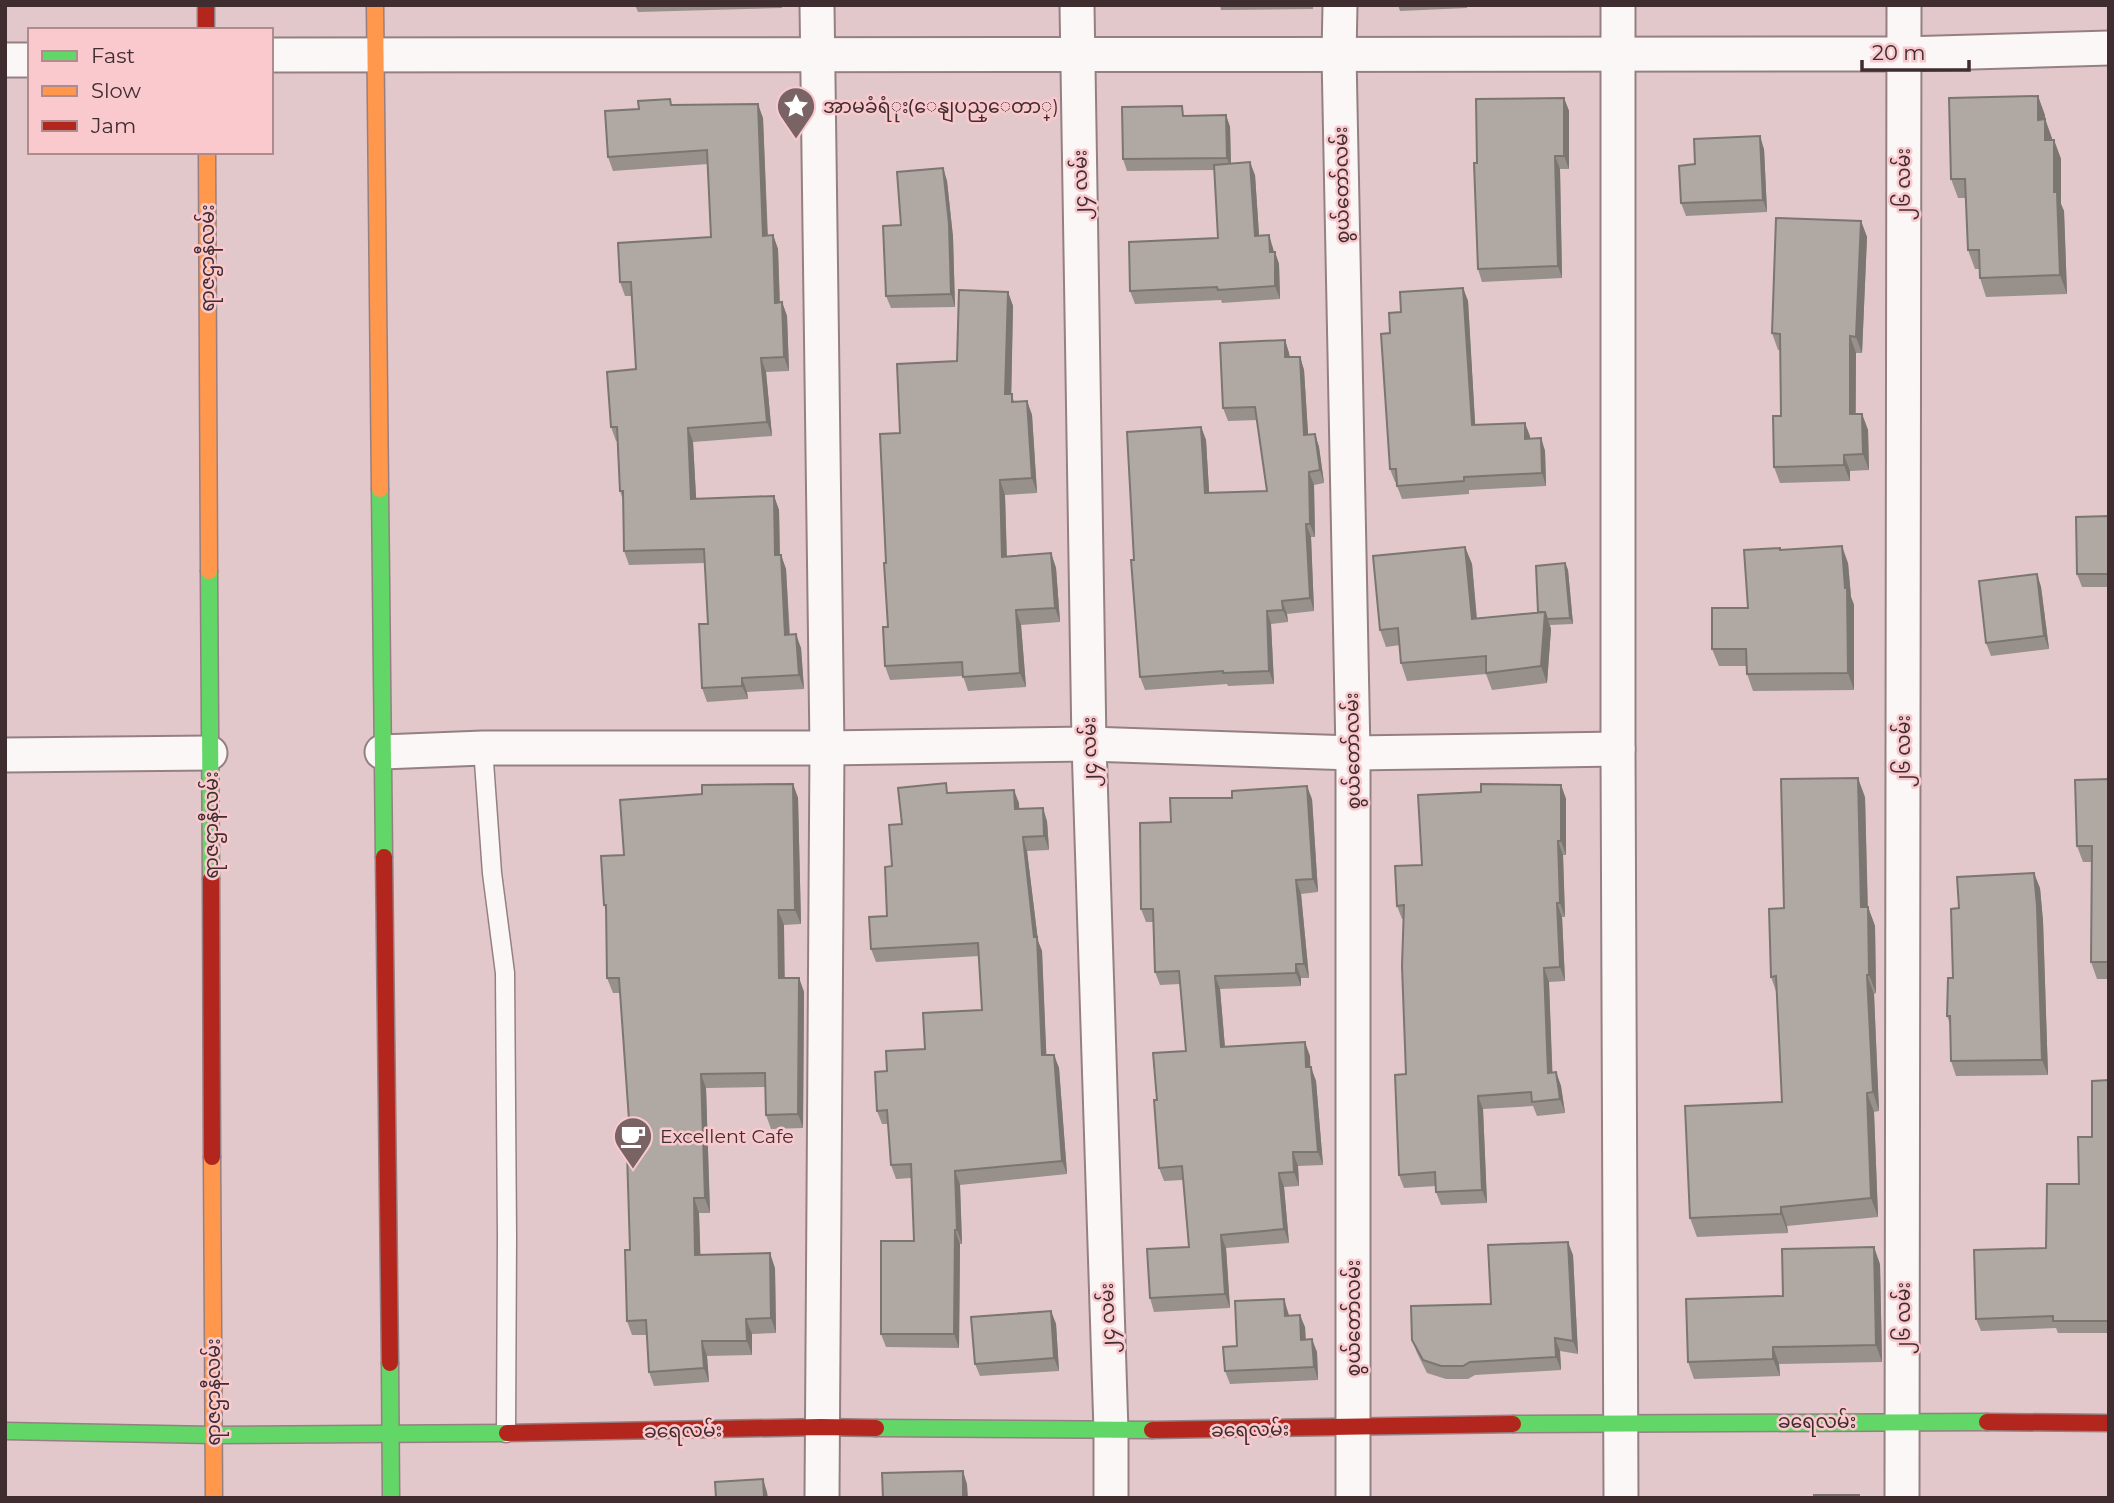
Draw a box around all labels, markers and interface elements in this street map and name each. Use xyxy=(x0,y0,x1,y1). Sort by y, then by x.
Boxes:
legend xyxy=(28,28,273,154)
scale bar xyxy=(1862,28,1969,72)
text: 20 m xyxy=(1872,40,1926,65)
text: Fast xyxy=(91,43,135,68)
text: Slow xyxy=(91,78,141,103)
place icon: အာမခံရံုး(ေနျပည္ေတာ္) xyxy=(775,85,817,140)
place label: အာမခံရံုး(ေနျပည္ေတာ္) xyxy=(823,95,1059,123)
text: Jam xyxy=(90,113,136,138)
street label: စွယ်တော်လမ်း xyxy=(1326,126,1358,244)
street label: ၂၆ လမ်း xyxy=(1889,148,1919,220)
street label: ၂၄ လမ်း xyxy=(1065,150,1097,220)
street label: ရာဇဌာနီလမ်း xyxy=(193,204,223,312)
street label: စွယ်တော်လမ်း xyxy=(1337,692,1369,810)
street label: ၂၆ လမ်း xyxy=(1889,715,1919,787)
street label: ၂၄ လမ်း xyxy=(1074,717,1106,787)
street label: ရာဇဌာနီလမ်း xyxy=(197,771,227,879)
cafe icon: Excellent Cafe xyxy=(612,1115,654,1170)
place label: Excellent Cafe xyxy=(660,1125,794,1148)
street label: စွယ်တော်လမ်း xyxy=(1339,1260,1369,1376)
street label: ၂၄ လမ်း xyxy=(1092,1282,1124,1354)
street label: ၂၆ လမ်း xyxy=(1889,1282,1919,1354)
street label: ရာဇဌာနီလမ်း xyxy=(199,1338,229,1446)
street label: ခရေလမ်း xyxy=(1778,1407,1856,1437)
street label: ခရေလမ်း xyxy=(1211,1414,1290,1446)
street label: ခရေလမ်း xyxy=(644,1415,723,1447)

